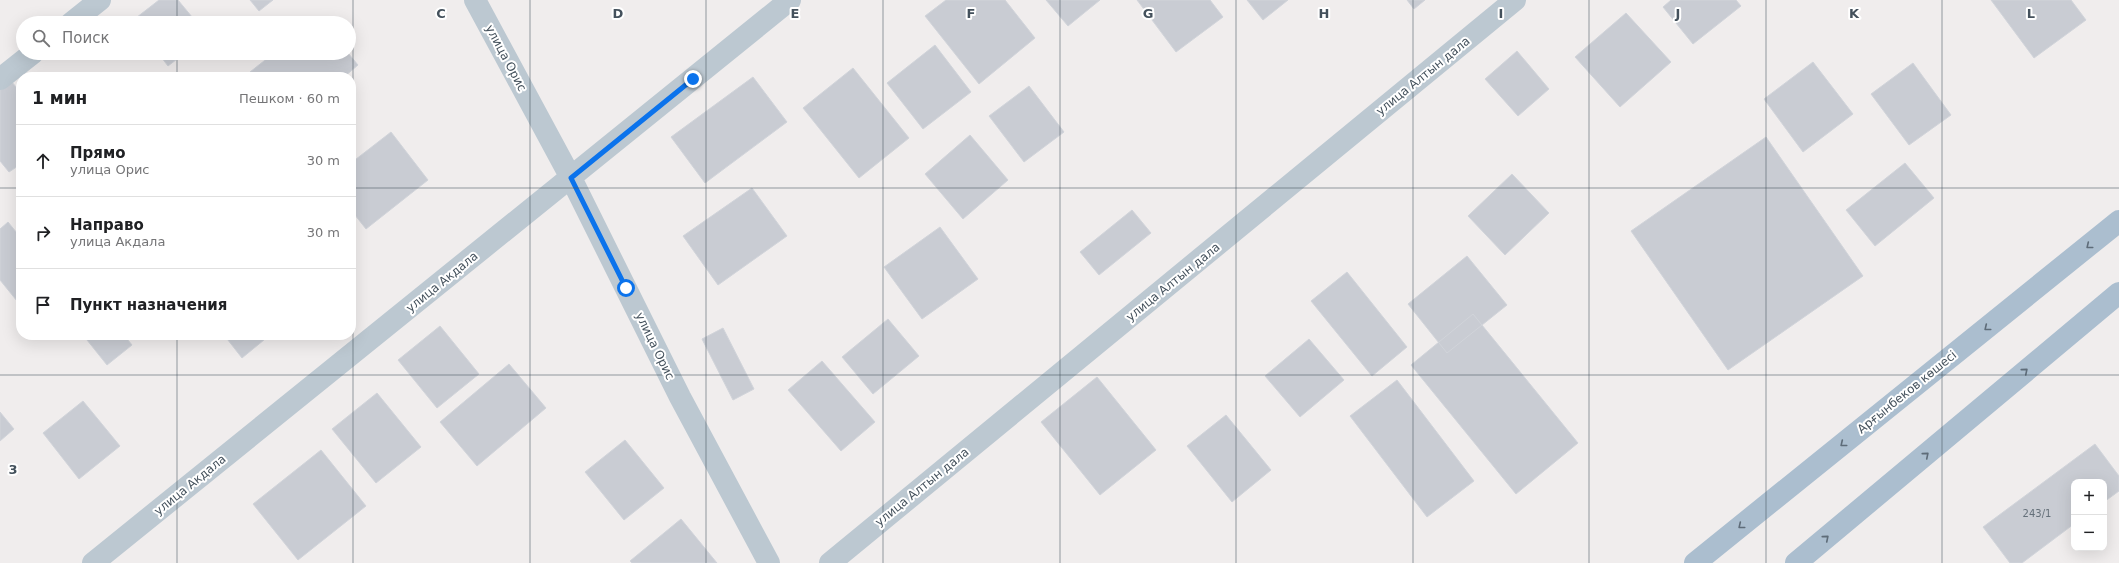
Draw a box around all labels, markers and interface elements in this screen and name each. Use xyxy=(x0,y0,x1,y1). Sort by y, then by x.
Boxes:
text: C xyxy=(436,6,446,21)
text: D xyxy=(613,6,624,21)
text: E xyxy=(791,6,799,21)
text: F xyxy=(967,6,975,21)
text: G xyxy=(1143,6,1153,21)
text: H xyxy=(1319,6,1329,21)
text: I xyxy=(1499,6,1503,21)
text: J xyxy=(1675,6,1680,21)
text: K xyxy=(1849,6,1860,21)
text: L xyxy=(2027,6,2035,21)
search box xyxy=(16,16,356,60)
street label: улица Орис xyxy=(483,22,529,94)
icon: search xyxy=(30,27,52,49)
text: Поиск xyxy=(62,29,110,47)
street label: улица Алтын дала xyxy=(1373,34,1473,118)
route end xyxy=(684,70,702,88)
text: 1 мин xyxy=(32,88,87,108)
text: Пешком · 60 m xyxy=(239,91,340,106)
text: Прямо xyxy=(70,144,126,162)
icon: ahead xyxy=(32,150,54,172)
text: 30 m xyxy=(307,153,340,168)
text: улица Орис xyxy=(70,162,149,177)
text: Направо xyxy=(70,216,144,234)
icon: right xyxy=(32,222,54,244)
text: 30 m xyxy=(307,225,340,240)
text: улица Акдала xyxy=(70,234,165,249)
street label: улица Алтын дала xyxy=(1123,240,1223,324)
one-way arrow xyxy=(2086,241,2093,248)
street label: улица Акдала xyxy=(403,249,481,315)
route start xyxy=(617,279,635,297)
icon: arrive xyxy=(32,294,54,316)
text: Пункт назначения xyxy=(70,296,227,314)
street label: улица Орис xyxy=(633,310,677,382)
one-way arrow xyxy=(1985,323,1992,330)
street label: Арғынбеков көшесі xyxy=(1855,348,1959,436)
one-way arrow xyxy=(2021,369,2028,376)
one-way arrow xyxy=(1840,440,1847,447)
street label: улица Алтын дала xyxy=(872,445,972,529)
street label: улица Акдала xyxy=(151,452,229,518)
one-way arrow xyxy=(1921,452,1928,459)
text: 3 xyxy=(8,462,18,477)
map controls xyxy=(2071,479,2107,551)
button: + xyxy=(2071,479,2107,515)
house number: 243/1 xyxy=(2023,508,2051,519)
button: − xyxy=(2071,515,2107,551)
one-way arrow xyxy=(1739,521,1746,528)
one-way arrow xyxy=(1821,535,1829,542)

